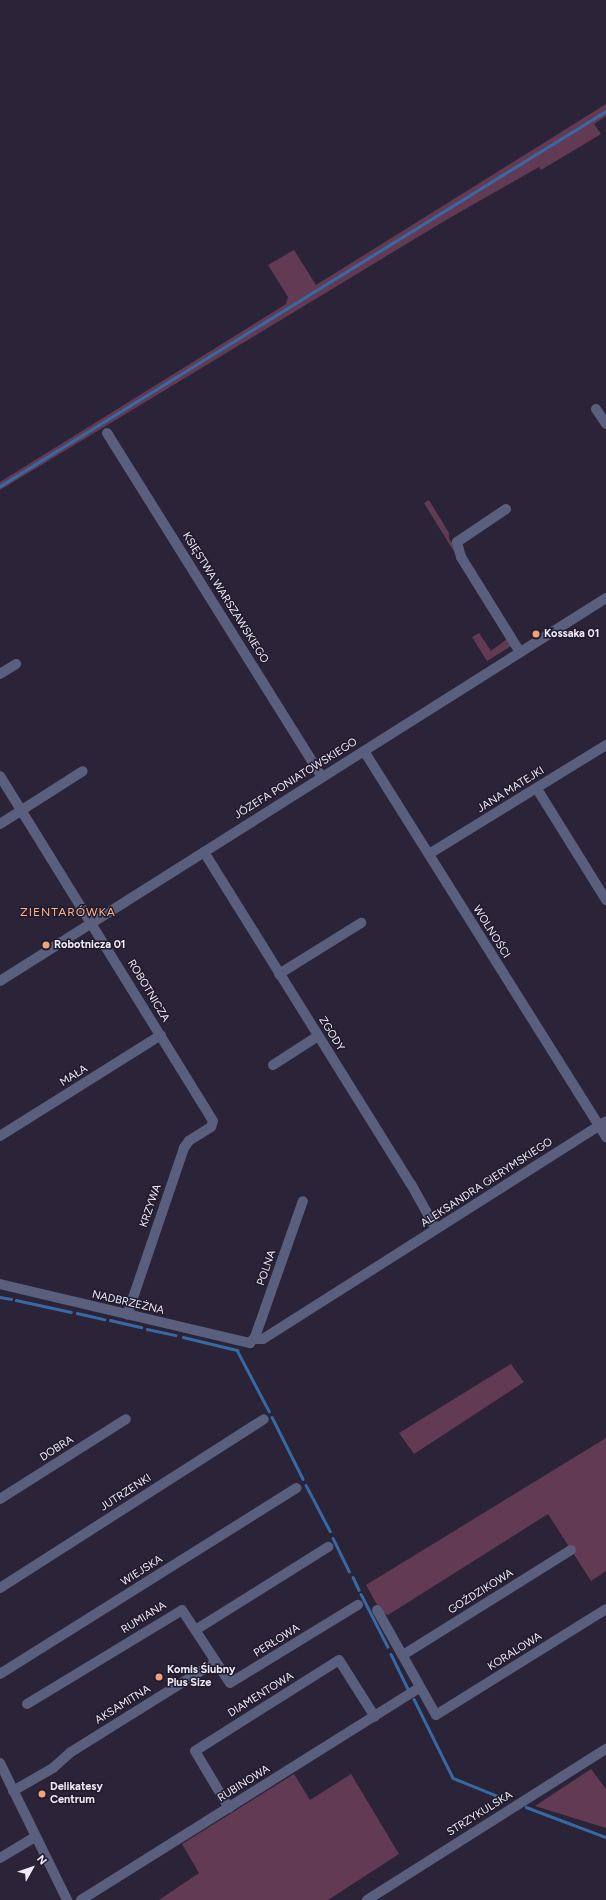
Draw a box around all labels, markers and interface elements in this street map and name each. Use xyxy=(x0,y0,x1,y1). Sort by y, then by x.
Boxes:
street label: KSIĘSTWA WARSZAWSKIEGO xyxy=(179,530,271,666)
place label: Kossaka 01 xyxy=(544,627,599,641)
marker: Kossaka 01 xyxy=(531,629,541,639)
street label: JÓZEFA PONIATOWSKIEGO xyxy=(232,736,360,822)
street label: JANA MATEJKI xyxy=(475,764,547,816)
street label: WOLNOŚCI xyxy=(470,903,512,961)
district label: ZIENTARÓWKA xyxy=(20,906,116,920)
place label: Robotnicza 01 xyxy=(54,938,125,952)
marker: Robotnicza 01 xyxy=(41,940,51,950)
street label: ROBOTNICZA xyxy=(124,957,172,1025)
street label: ZGODY xyxy=(315,1014,347,1054)
street label: MAŁA xyxy=(58,1062,90,1090)
street label: ALEKSANDRA GIERYMSKIEGO xyxy=(419,1136,555,1230)
street label: KRZYWA xyxy=(137,1183,165,1229)
street label: POLNA xyxy=(255,1249,279,1287)
street label: NADBRZEŻNA xyxy=(91,1288,165,1318)
street label: DOBRA xyxy=(38,1434,76,1464)
street label: JUTRZENKI xyxy=(98,1472,154,1514)
street label: WIEJSKA xyxy=(119,1553,165,1589)
street label: GOŹDZIKOWA xyxy=(446,1567,516,1617)
street label: RUMIANA xyxy=(119,1599,169,1637)
street label: PERŁOWA xyxy=(252,1622,302,1660)
street label: KORALOWA xyxy=(486,1630,544,1674)
place label: Komis Ślubny Plus Size xyxy=(167,1664,235,1690)
street label: DIAMENTOWA xyxy=(226,1670,296,1720)
marker: Komis Ślubny Plus Size xyxy=(154,1672,164,1682)
street label: AKSAMITNA xyxy=(93,1683,153,1727)
street label: RUBINOWA xyxy=(216,1763,272,1805)
place label: Delikatesy Centrum xyxy=(50,1781,103,1807)
marker: Delikatesy Centrum xyxy=(37,1789,47,1799)
street label: STRZYKULSKA xyxy=(445,1789,515,1839)
north arrow xyxy=(12,1848,52,1888)
text: N xyxy=(34,1853,49,1867)

